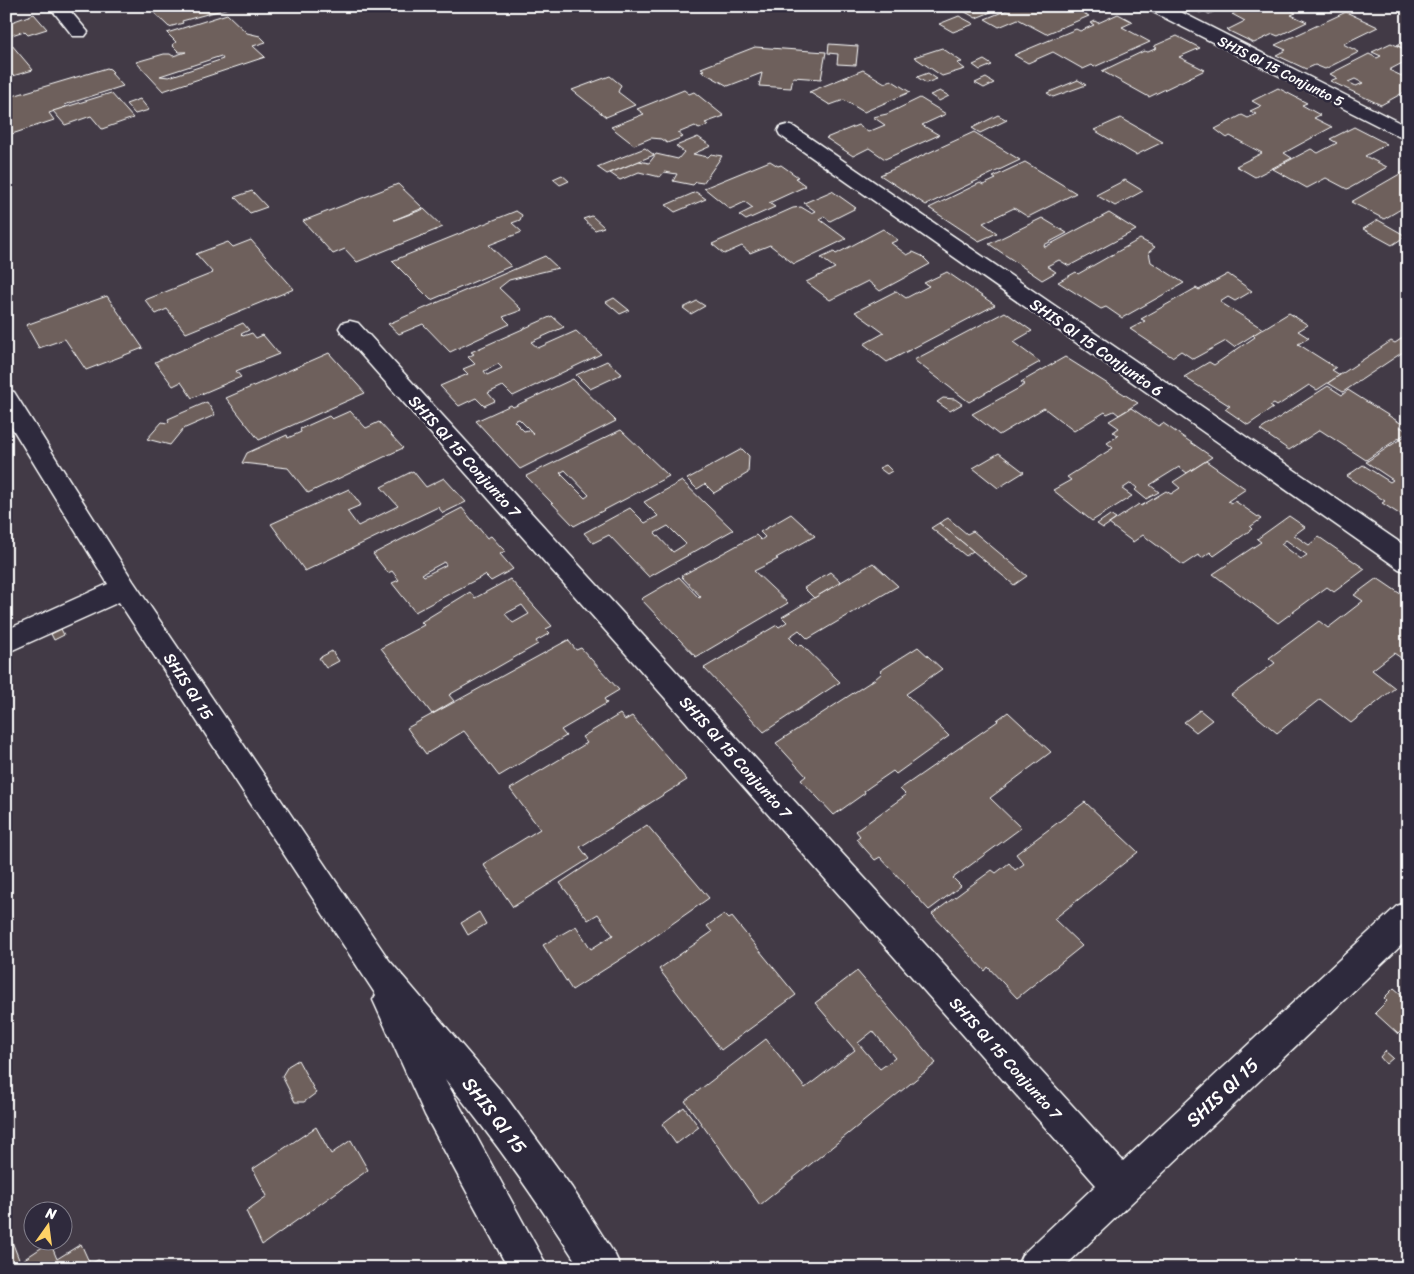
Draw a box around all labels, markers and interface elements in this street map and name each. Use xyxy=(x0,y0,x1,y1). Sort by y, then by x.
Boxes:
street label: SHIS QI 15 Conjunto 5 xyxy=(1213,29,1349,114)
street label: SHIS QI 15 Conjunto 6 xyxy=(1024,290,1170,405)
street label: SHIS QI 15 Conjunto 7 xyxy=(401,388,529,525)
street label: SHIS QI 15 xyxy=(156,646,222,726)
street label: SHIS QI 15 Conjunto 7 xyxy=(672,689,800,826)
street label: SHIS QI 15 Conjunto 7 xyxy=(942,990,1070,1127)
street label: SHIS QI 15 xyxy=(1178,1049,1267,1135)
street label: SHIS QI 15 xyxy=(454,1069,536,1162)
text: N xyxy=(42,1200,59,1227)
north arrow xyxy=(22,1202,72,1252)

